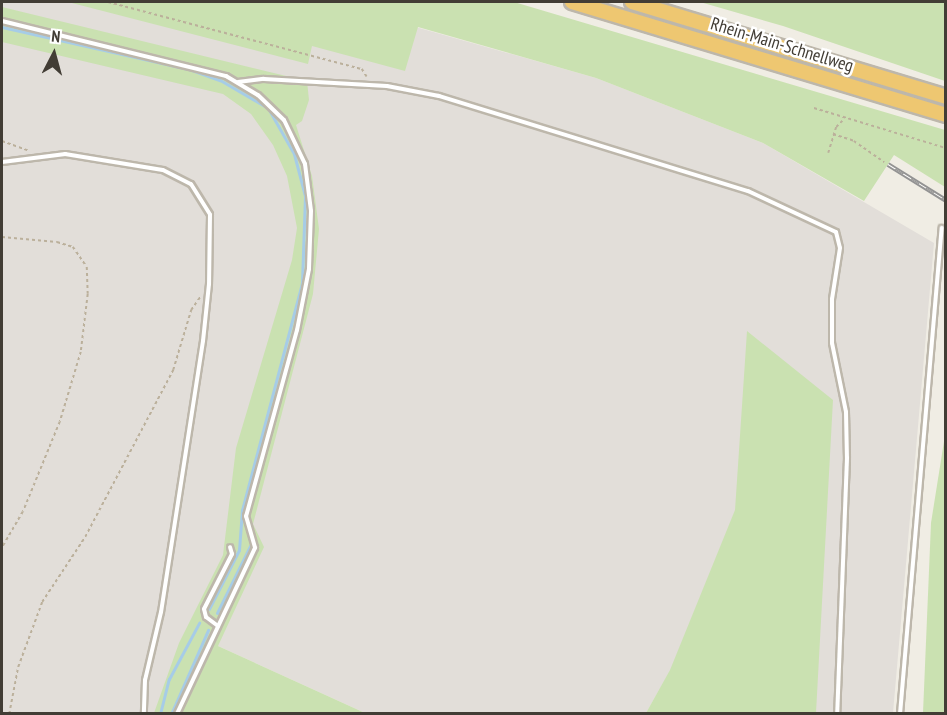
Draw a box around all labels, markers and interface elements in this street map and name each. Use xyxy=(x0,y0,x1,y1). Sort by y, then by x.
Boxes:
street label: Rhein-Main-Schnellweg xyxy=(708,13,856,77)
north arrow xyxy=(24,24,84,84)
text: N xyxy=(51,26,61,46)

